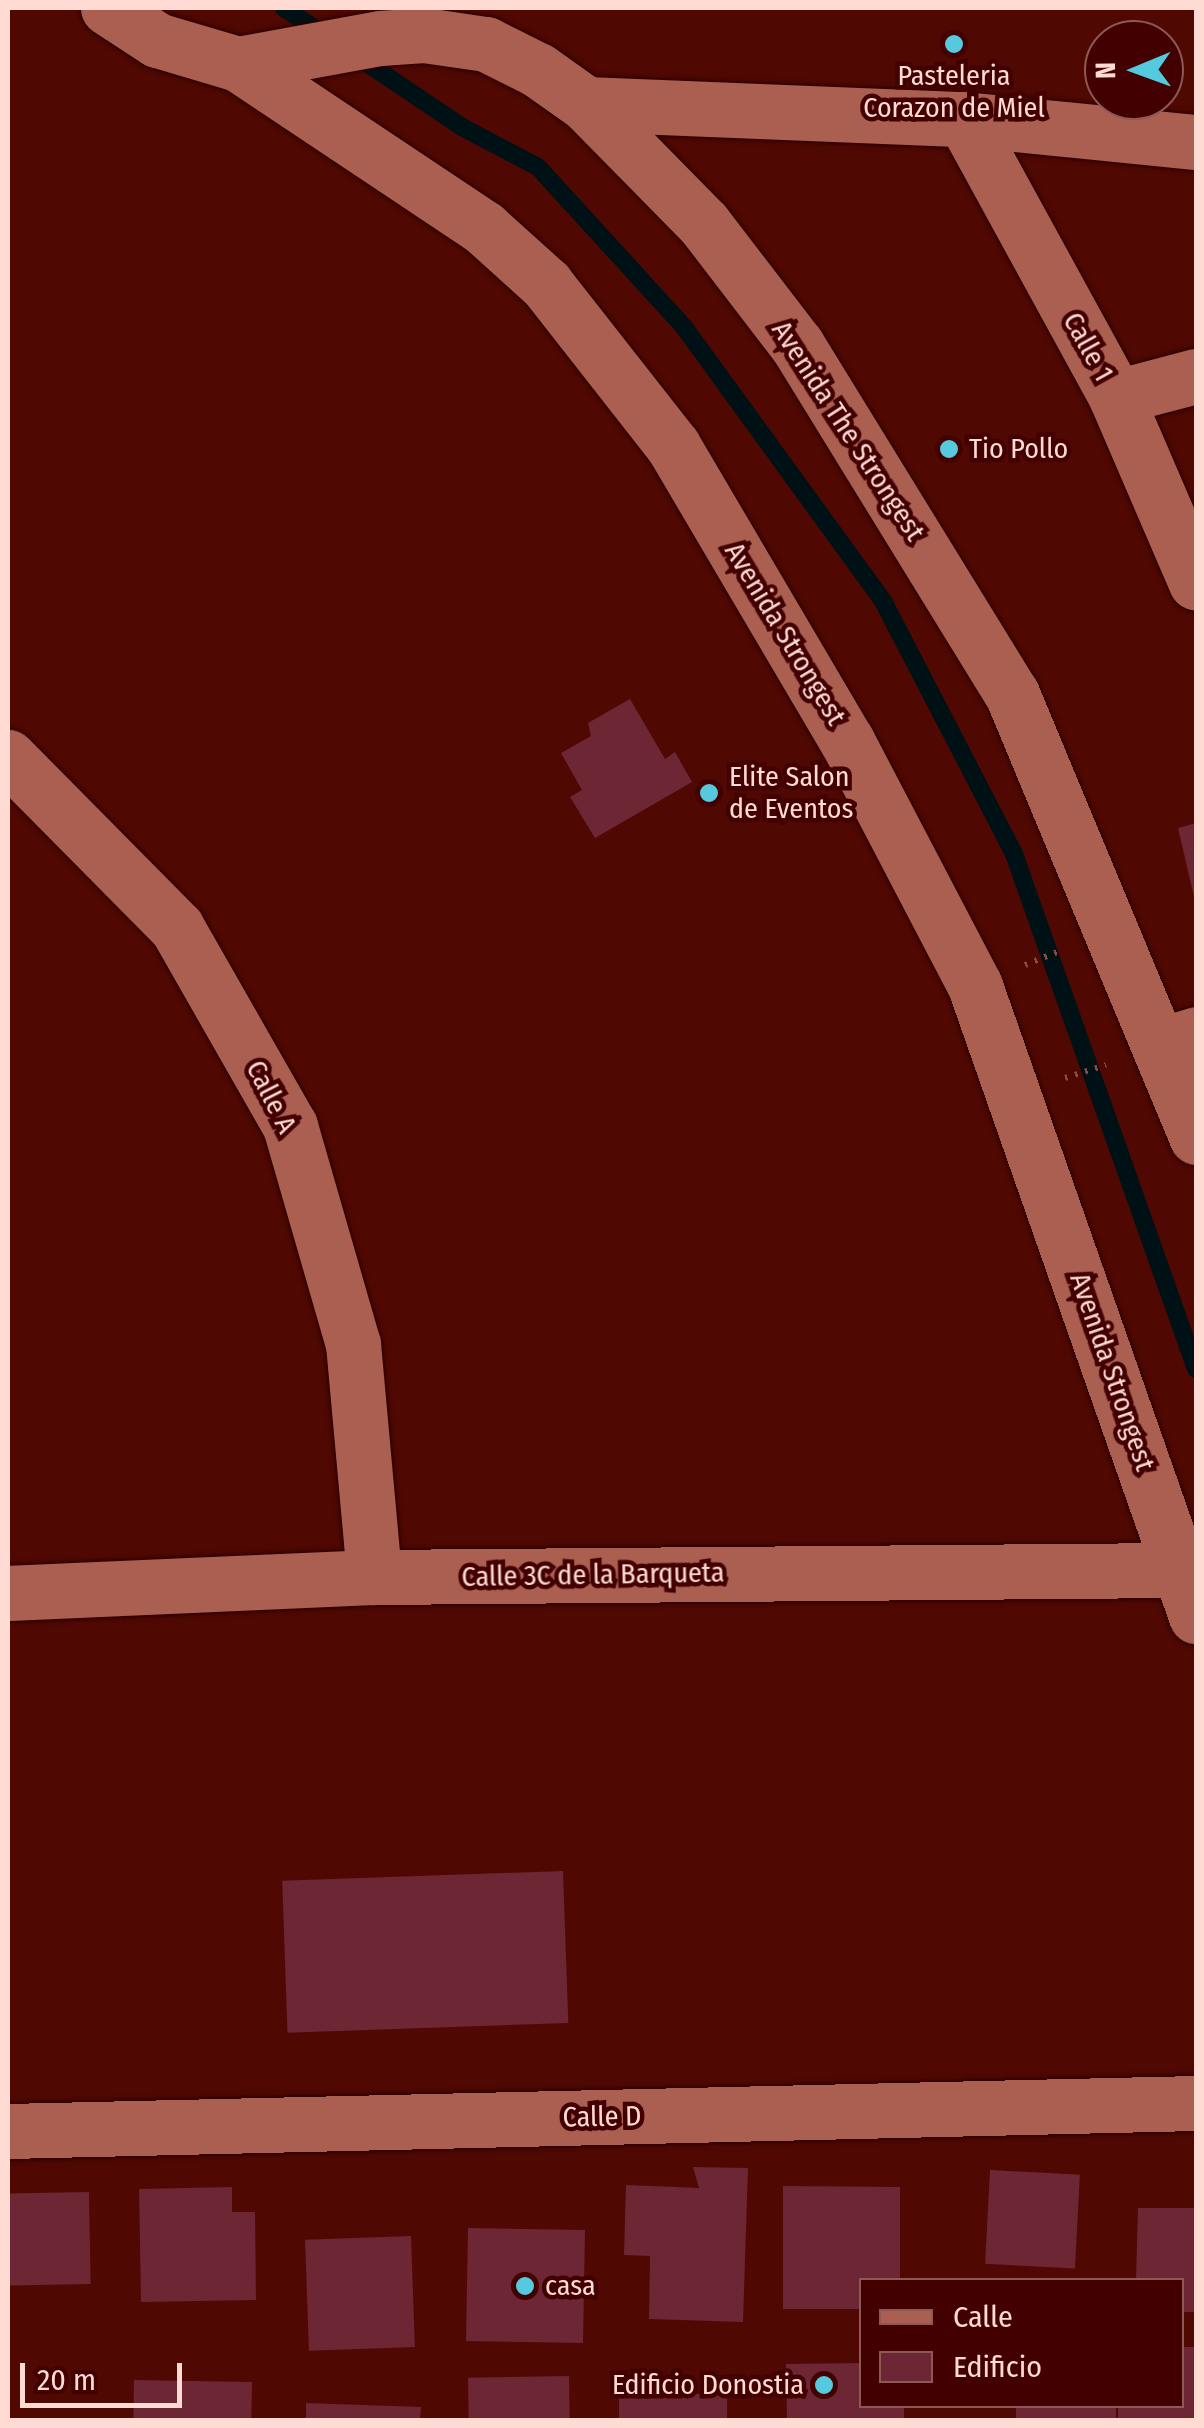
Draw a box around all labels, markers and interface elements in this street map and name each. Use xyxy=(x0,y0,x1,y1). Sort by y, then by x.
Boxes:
north arrow xyxy=(1084,20,1184,120)
marker: Pasteleria Corazon de Miel xyxy=(943,33,965,55)
place label: Pasteleria Corazon de Miel xyxy=(863,59,1045,125)
text: N xyxy=(1089,62,1122,79)
street label: Calle 1 xyxy=(1056,307,1120,387)
street label: Avenida The Strongest xyxy=(764,315,932,547)
place label: Tio Pollo xyxy=(969,432,1068,466)
marker: Tio Pollo xyxy=(938,438,960,460)
street label: Avenida Strongest xyxy=(717,537,853,731)
place label: Elite Salon de Eventos xyxy=(729,760,853,826)
marker: Elite Salon de Eventos xyxy=(698,782,720,804)
street label: Calle A xyxy=(239,1055,303,1139)
street label: Avenida Strongest xyxy=(1062,1269,1162,1475)
street label: Calle 3C de la Barqueta xyxy=(461,1556,725,1594)
street label: Calle D xyxy=(562,2100,642,2134)
place label: casa xyxy=(545,2269,596,2303)
marker: casa xyxy=(514,2275,536,2297)
legend xyxy=(859,2278,1184,2408)
text: Calle xyxy=(953,2299,1013,2335)
scale bar xyxy=(25,2343,188,2405)
text: Edificio xyxy=(953,2349,1042,2385)
text: 20 m xyxy=(37,2362,96,2398)
place label: Edificio Donostia xyxy=(612,2368,804,2402)
marker: Edificio Donostia xyxy=(813,2374,835,2396)

